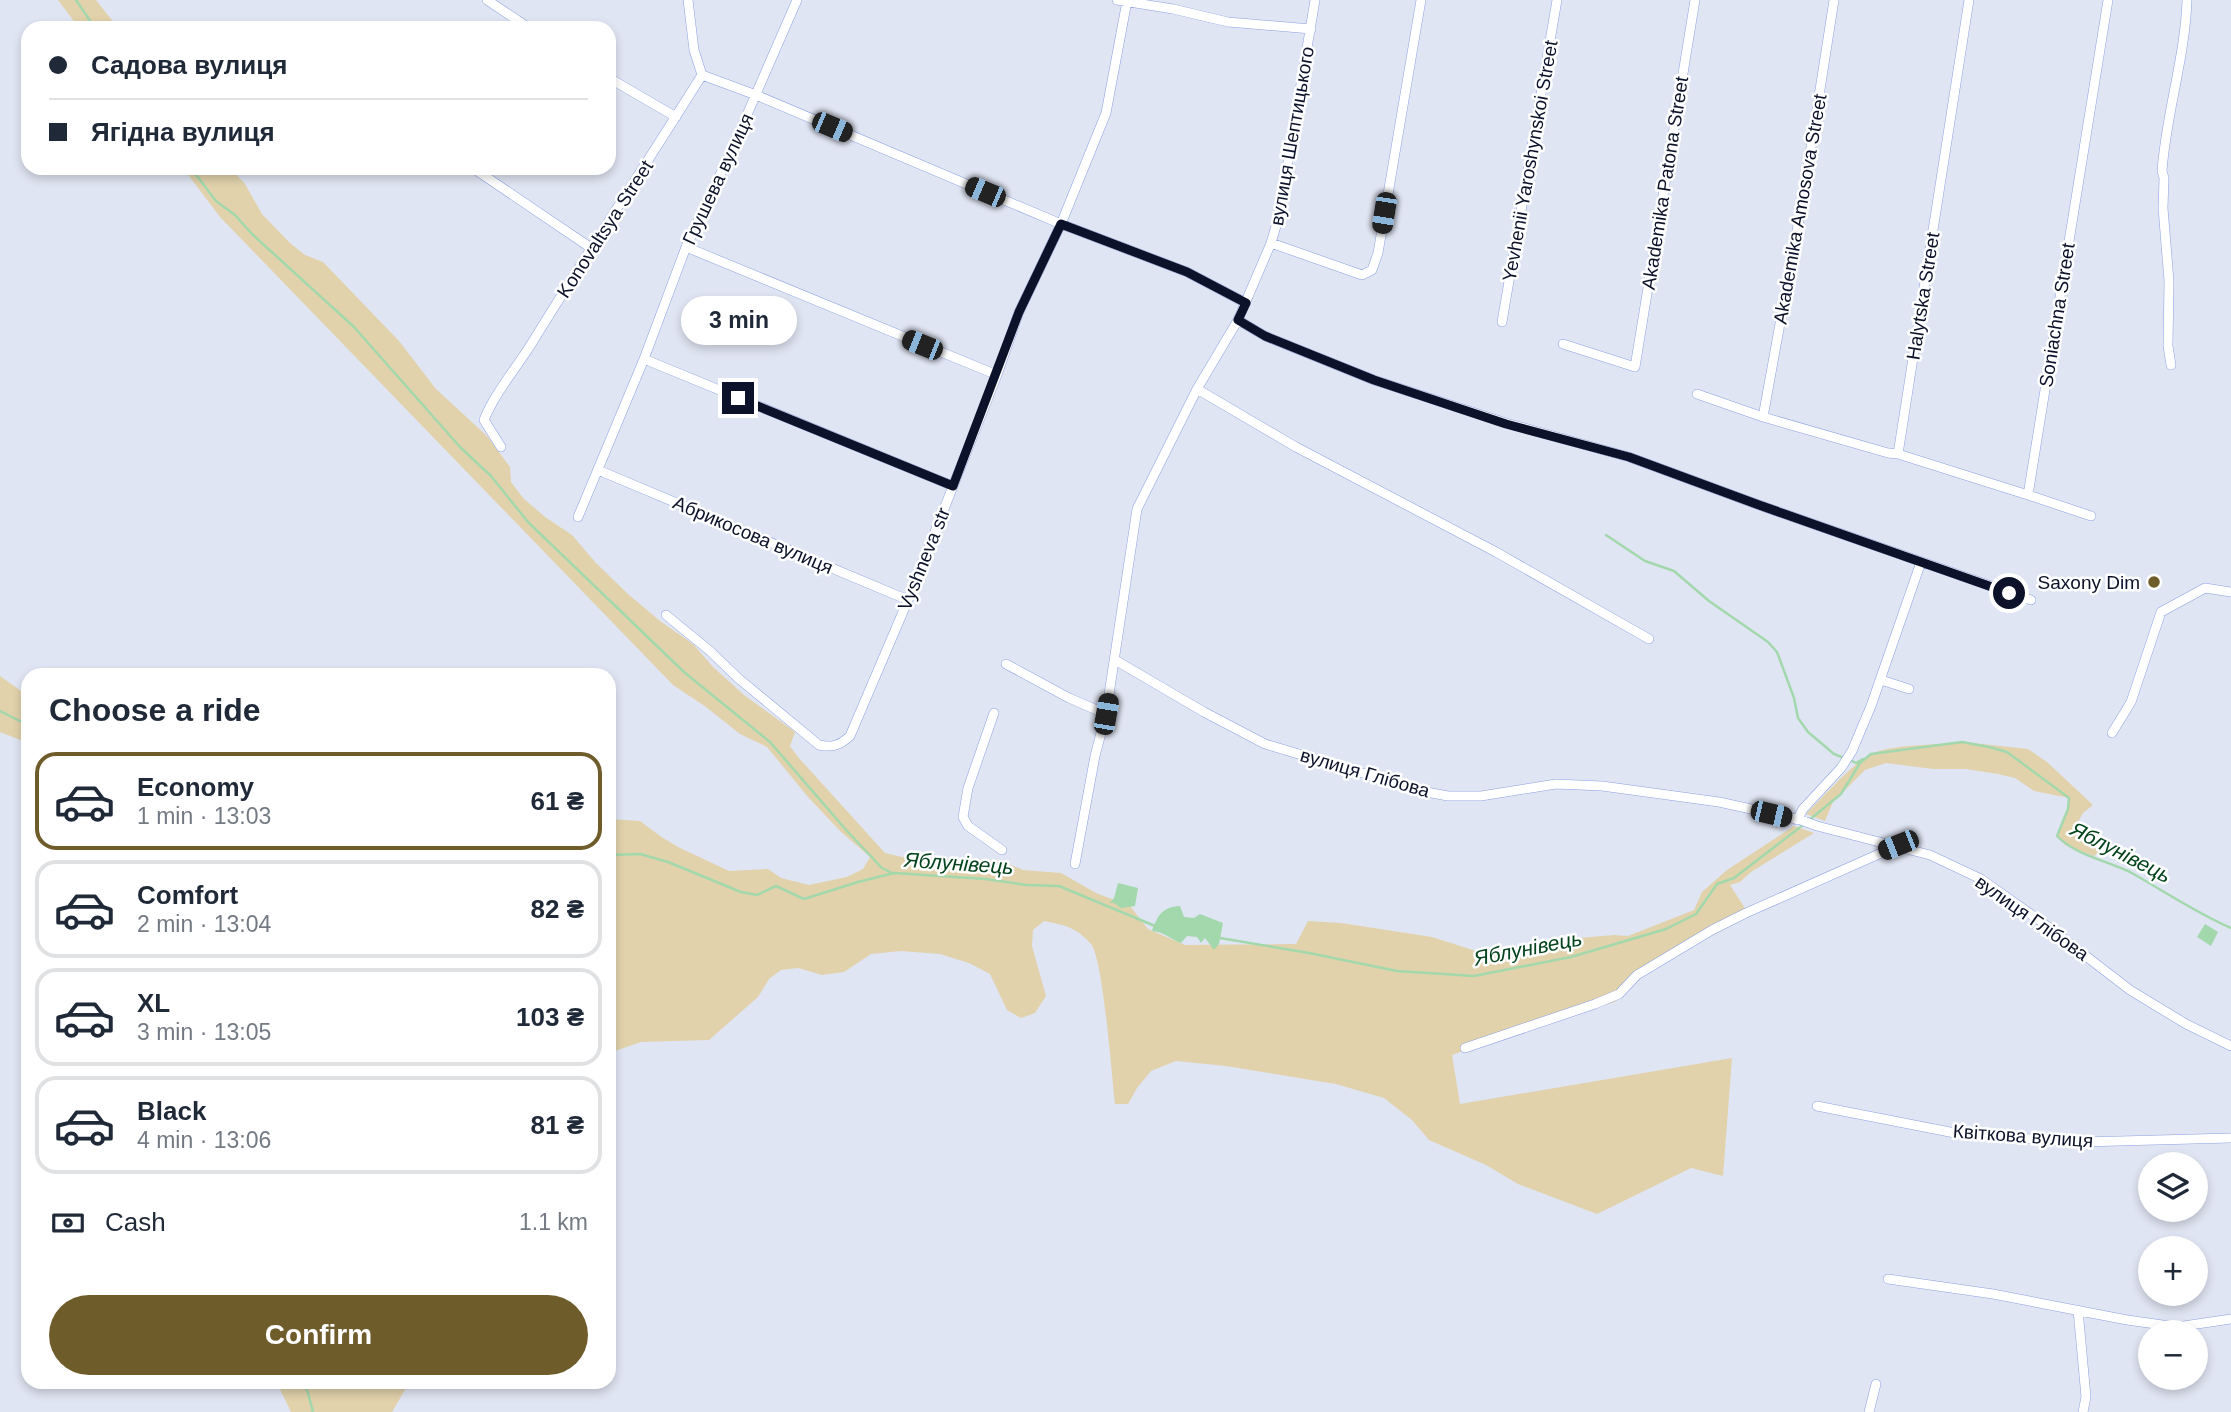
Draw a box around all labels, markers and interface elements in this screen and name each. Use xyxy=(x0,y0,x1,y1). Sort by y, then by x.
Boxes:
street label: Yevhenii Yaroshynskoi Street xyxy=(1498,38,1562,283)
street label: вулиця Шептицького xyxy=(1266,45,1318,227)
text: Садова вулиця xyxy=(91,50,287,80)
street label: Akademika Patona Street xyxy=(1638,74,1692,291)
street label: Akademika Amosova Street xyxy=(1769,92,1831,326)
car xyxy=(809,109,856,145)
street label: Грушева вулиця xyxy=(678,110,758,248)
text: Ягідна вулиця xyxy=(91,117,275,147)
street label: Konovaltsya Street xyxy=(553,156,658,302)
car xyxy=(962,174,1009,210)
car xyxy=(1371,191,1398,235)
street label: Halytska Street xyxy=(1903,230,1944,361)
street label: Soniachna Street xyxy=(2035,241,2079,389)
callout: 3 min xyxy=(680,296,796,346)
text: 3 min xyxy=(709,307,769,333)
car xyxy=(899,327,946,363)
route end xyxy=(722,382,754,414)
street label: Абрикосова вулиця xyxy=(670,492,836,578)
street label: Vyshneva str xyxy=(894,504,954,614)
place label: Saxony Dim xyxy=(2038,572,2140,593)
marker: Saxony Dim xyxy=(2146,574,2162,590)
route start xyxy=(1993,577,2025,609)
car xyxy=(1093,691,1120,737)
text: Choose a ride xyxy=(49,692,261,728)
street label: вулиця Глібова xyxy=(1298,745,1432,802)
icon: car xyxy=(53,770,116,833)
text: Economy xyxy=(137,772,254,802)
text: 61 ₴ xyxy=(531,786,584,816)
car xyxy=(1749,799,1794,829)
text: 1 min · 13:03 xyxy=(137,803,271,829)
water label: Яблунівець xyxy=(2066,817,2175,887)
car xyxy=(1875,827,1922,863)
water label: Яблунівець xyxy=(903,848,1014,878)
street label: вулиця Глібова xyxy=(1971,871,2093,965)
icon: car xyxy=(53,878,116,941)
text: Comfort xyxy=(137,880,238,910)
text: 82 ₴ xyxy=(531,894,584,924)
text: 2 min · 13:04 xyxy=(137,911,271,937)
water label: Яблунівець xyxy=(1471,926,1584,970)
icon: car xyxy=(53,986,116,1049)
text: XL xyxy=(137,988,170,1018)
text: 103 ₴ xyxy=(516,1002,584,1032)
text: 3 min · 13:05 xyxy=(137,1019,271,1045)
icon: car xyxy=(53,1094,116,1157)
text: Black xyxy=(137,1096,206,1126)
text: 81 ₴ xyxy=(531,1110,584,1140)
street label: Квіткова вулиця xyxy=(1952,1121,2094,1151)
text: 4 min · 13:06 xyxy=(137,1127,271,1153)
map controls xyxy=(2138,1152,2208,1390)
button: layers xyxy=(2138,1152,2208,1222)
icon: cash xyxy=(49,1204,87,1242)
text: Cash xyxy=(105,1207,166,1237)
text: 1.1 km xyxy=(519,1209,588,1235)
button: + xyxy=(2138,1236,2208,1306)
button: Confirm xyxy=(49,1295,588,1375)
button: − xyxy=(2138,1320,2208,1390)

